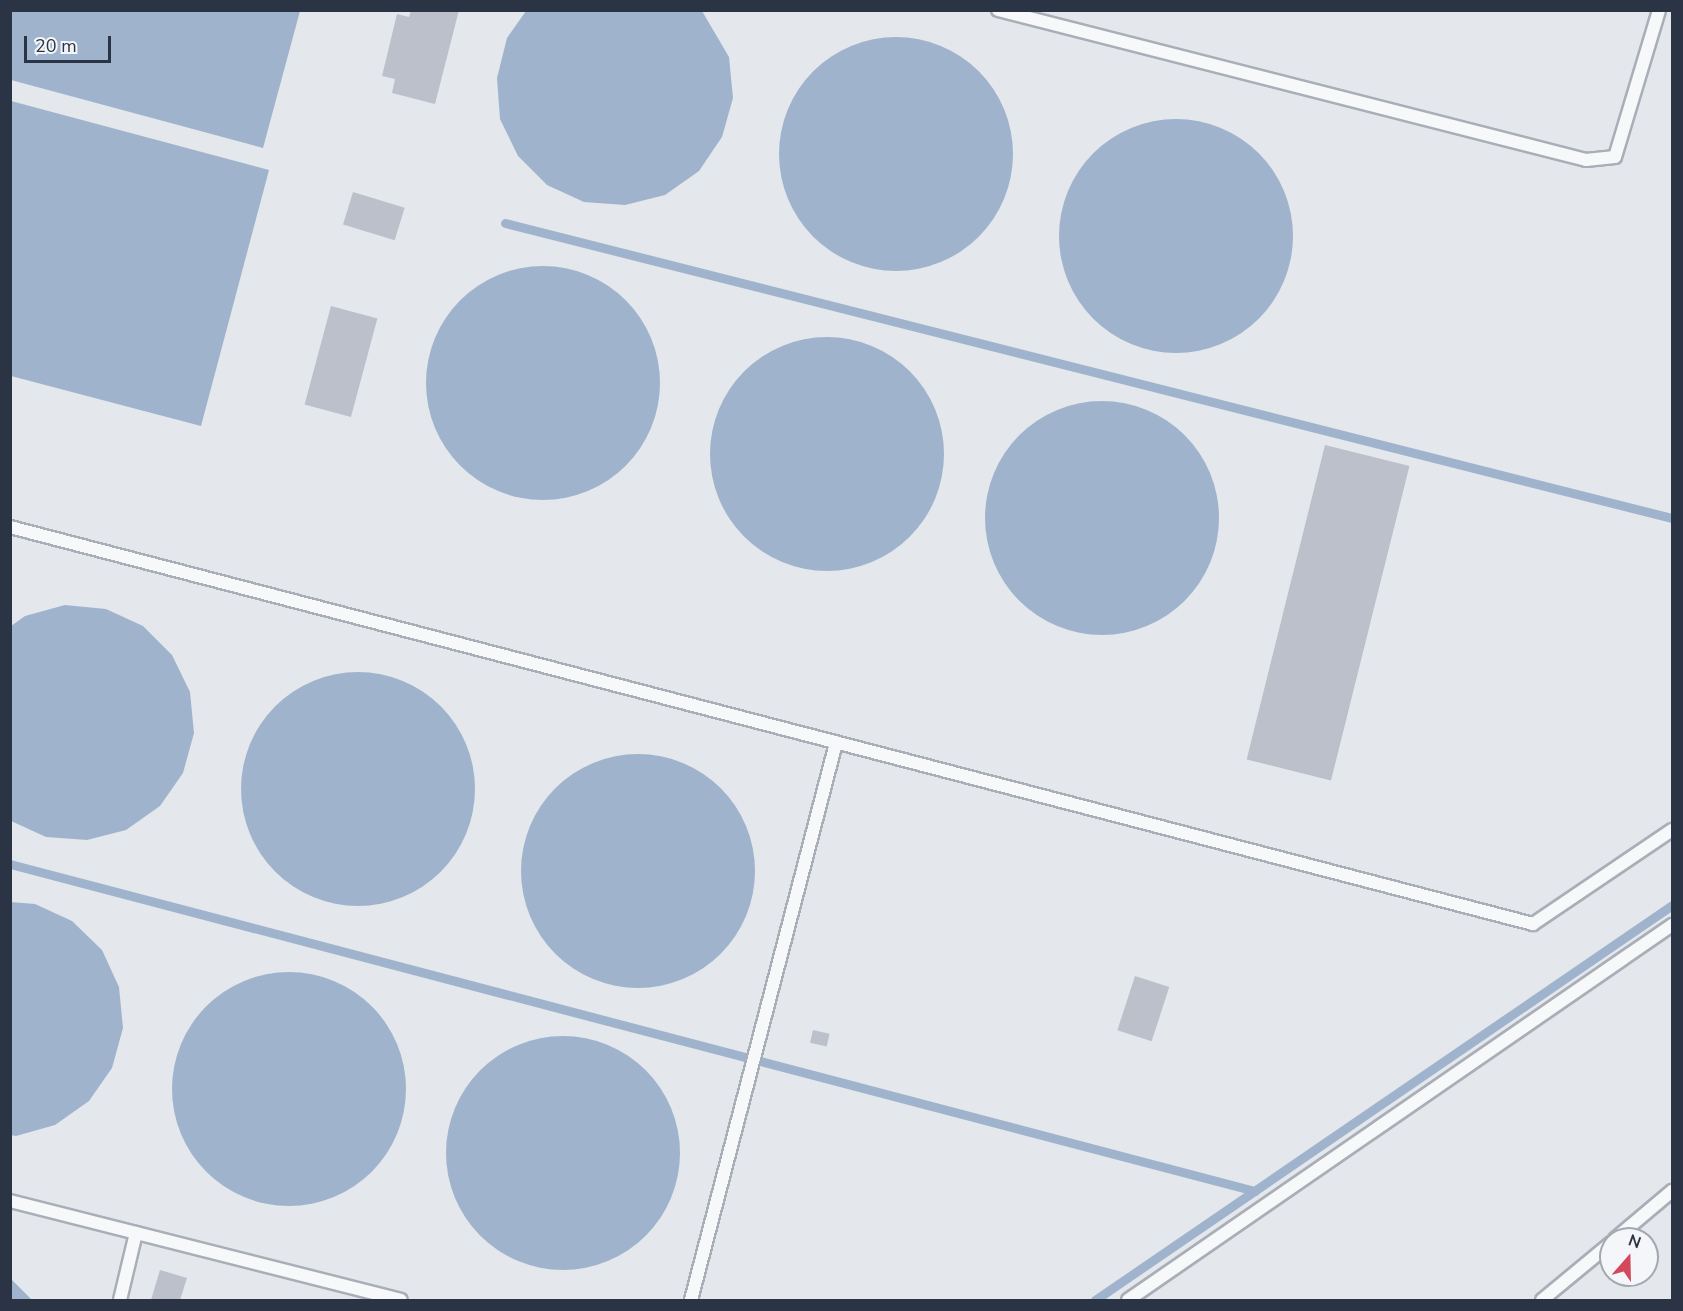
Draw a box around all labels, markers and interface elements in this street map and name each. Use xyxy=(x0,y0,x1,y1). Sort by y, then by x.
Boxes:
scale bar xyxy=(27,24,114,62)
text: 20 m xyxy=(35,34,77,58)
north arrow xyxy=(1599,1227,1659,1287)
text: N xyxy=(1625,1230,1644,1254)

